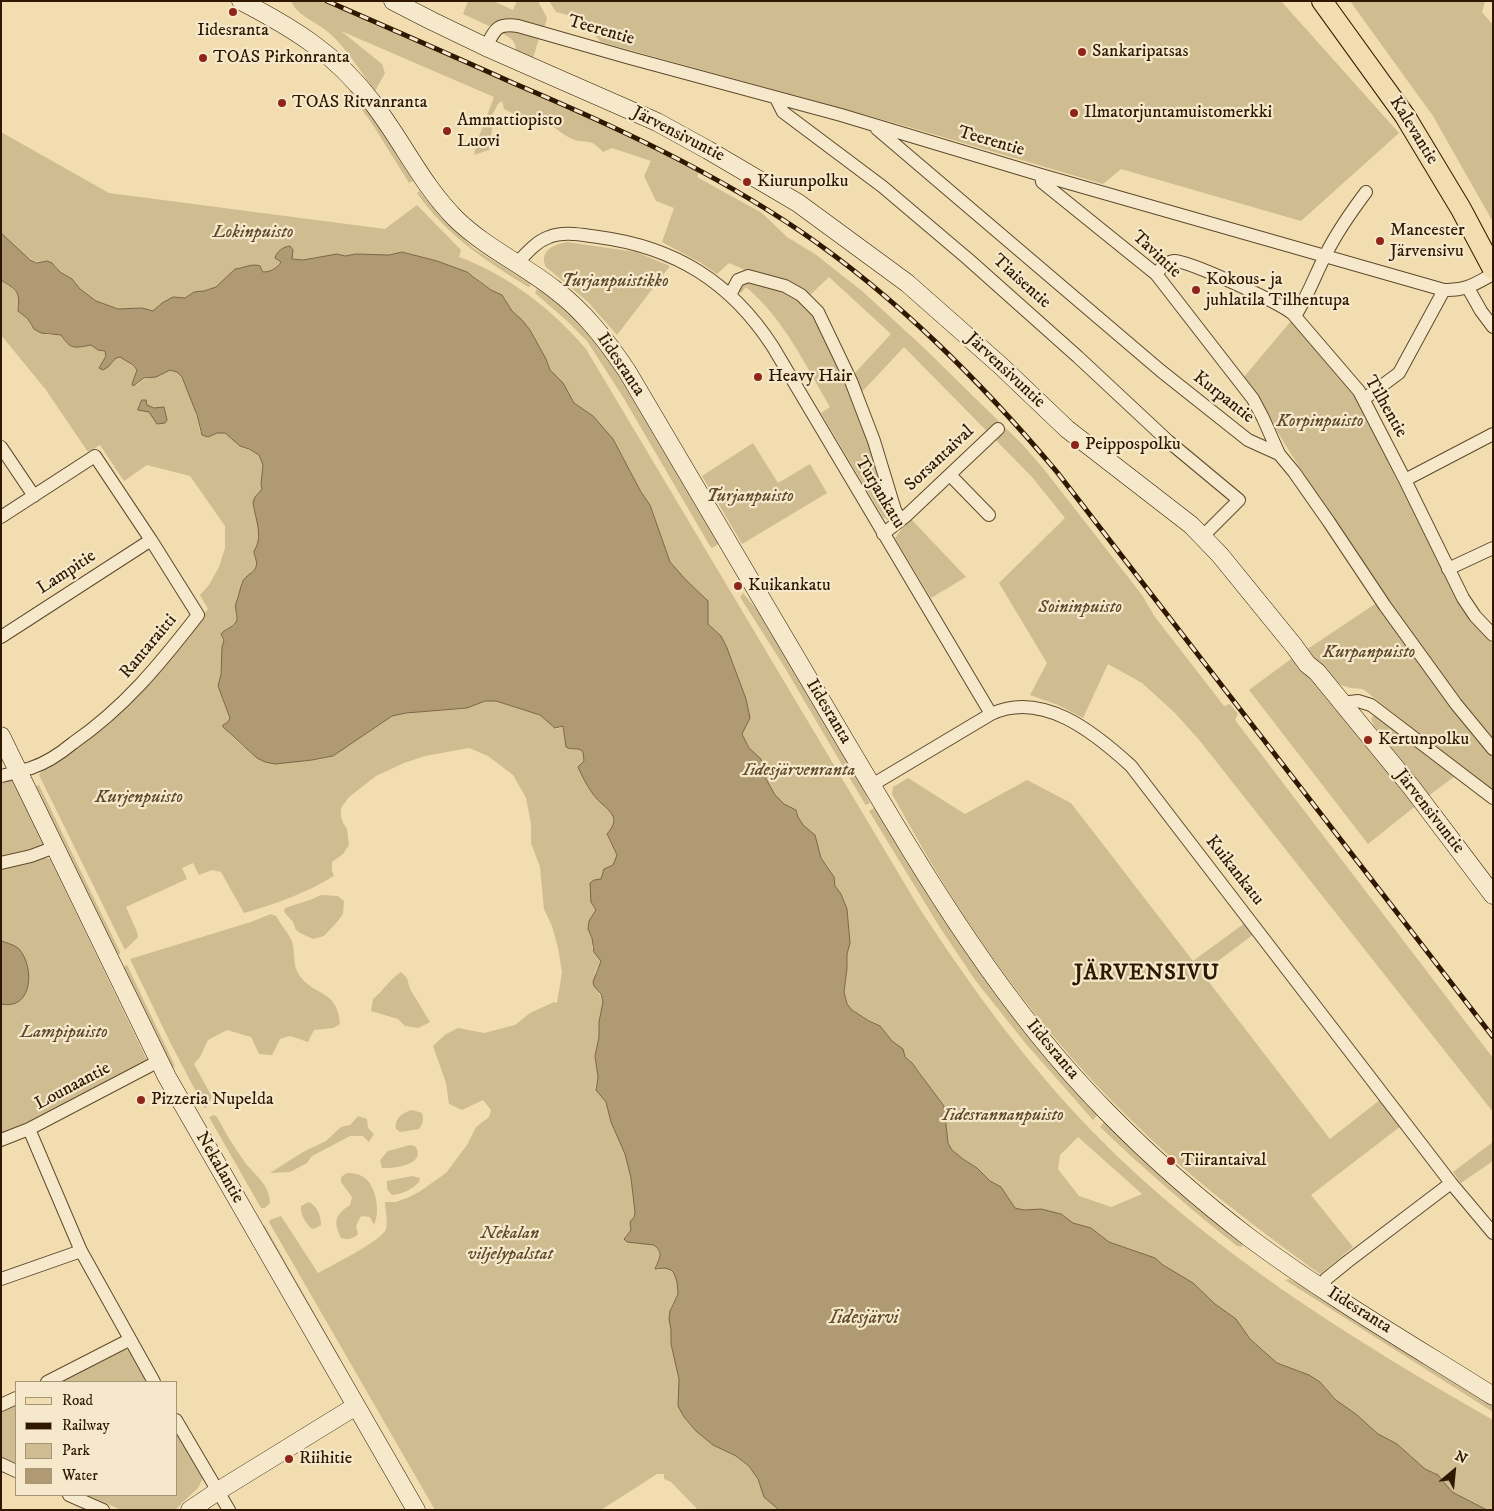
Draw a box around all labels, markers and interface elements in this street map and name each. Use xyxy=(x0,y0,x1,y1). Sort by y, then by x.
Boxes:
marker: Iidesranta xyxy=(227,6,239,18)
street label: Teerentie xyxy=(565,11,637,51)
place label: Iidesranta xyxy=(197,20,269,42)
place label: Sankaripatsas xyxy=(1092,41,1189,63)
marker: Sankaripatsas xyxy=(1076,46,1088,58)
place label: TOAS Pirkonranta xyxy=(213,47,350,69)
marker: TOAS Pirkonranta xyxy=(197,52,209,64)
place label: TOAS Ritvanranta xyxy=(292,92,427,114)
street label: Kalevantie xyxy=(1384,93,1442,169)
marker: TOAS Ritvanranta xyxy=(276,97,288,109)
place label: Ilmatorjuntamuistomerkki xyxy=(1084,102,1272,124)
street label: Järvensivuntie xyxy=(628,103,728,167)
marker: Ilmatorjuntamuistomerkki xyxy=(1068,107,1080,119)
place label: Ammattiopisto Luovi xyxy=(457,110,562,152)
street label: Teerentie xyxy=(955,122,1027,162)
marker: Ammattiopisto Luovi xyxy=(441,125,453,137)
place label: Kiurunpolku xyxy=(757,171,848,193)
marker: Kiurunpolku xyxy=(741,176,753,188)
place label: Mancester Järvensivu xyxy=(1390,220,1465,262)
park label: Lokinpuisto xyxy=(213,222,293,244)
street label: Tavintie xyxy=(1127,227,1185,283)
marker: Mancester Järvensivu xyxy=(1374,235,1386,247)
street label: Tiaisentie xyxy=(987,250,1055,314)
place label: Kokous- ja juhlatila Tilhentupa xyxy=(1206,269,1350,312)
park label: Turjanpuistikko xyxy=(561,271,669,293)
marker: Kokous- ja juhlatila Tilhentupa xyxy=(1190,284,1202,296)
street label: Iidesranta xyxy=(591,329,649,401)
street label: Järvensivuntie xyxy=(961,329,1049,413)
place label: Heavy Hair xyxy=(768,366,852,388)
street label: Kurpantie xyxy=(1188,367,1258,429)
marker: Heavy Hair xyxy=(752,371,764,383)
street label: Tilhentie xyxy=(1359,372,1411,442)
park label: Korpinpuisto xyxy=(1277,411,1363,433)
street label: Sorsantaival xyxy=(901,421,979,497)
place label: Peippospolku xyxy=(1085,434,1181,456)
marker: Peippospolku xyxy=(1069,439,1081,451)
street label: Turjankatu xyxy=(849,453,909,533)
park label: Turjanpuisto xyxy=(706,486,794,508)
street label: Lampitie xyxy=(34,546,100,600)
place label: Kuikankatu xyxy=(748,575,831,597)
marker: Kuikankatu xyxy=(732,580,744,592)
park label: Soininpuisto xyxy=(1038,597,1122,619)
street label: Rantaraitti xyxy=(116,610,182,684)
park label: Kurpanpuisto xyxy=(1323,642,1415,664)
street label: Iidesranta xyxy=(800,676,856,748)
place label: Kertunpolku xyxy=(1378,729,1469,751)
marker: Kertunpolku xyxy=(1362,734,1374,746)
park label: Iidesjärvenranta xyxy=(743,760,855,782)
street label: Järvensivuntie xyxy=(1389,766,1469,858)
park label: Kurjenpuisto xyxy=(95,787,183,809)
street label: Kuikankatu xyxy=(1200,832,1268,910)
district label: JÄRVENSIVU xyxy=(1073,961,1221,987)
street label: Iidesranta xyxy=(1021,1016,1083,1084)
park label: Lampipuisto xyxy=(20,1022,108,1044)
street label: Lounaantie xyxy=(32,1058,114,1116)
place label: Pizzeria Nupelda xyxy=(151,1089,274,1111)
marker: Pizzeria Nupelda xyxy=(135,1094,147,1106)
park label: Iidesrannanpuisto xyxy=(942,1105,1064,1127)
street label: Nekalantie xyxy=(190,1129,248,1207)
place label: Tiirantaival xyxy=(1181,1150,1267,1172)
marker: Tiirantaival xyxy=(1165,1155,1177,1167)
park label: Nekalan viljelypalstat xyxy=(467,1223,553,1266)
street label: Iidesranta xyxy=(1323,1283,1395,1339)
water label: Iidesjärvi xyxy=(829,1308,899,1330)
legend xyxy=(15,1381,178,1496)
text: Road xyxy=(62,1391,93,1410)
text: Railway xyxy=(62,1416,110,1435)
text: Park xyxy=(62,1441,90,1460)
north arrow xyxy=(1429,1446,1479,1496)
text: N xyxy=(1452,1447,1470,1468)
place label: Riihitie xyxy=(299,1448,352,1470)
marker: Riihitie xyxy=(283,1453,295,1465)
text: Water xyxy=(62,1466,98,1485)

